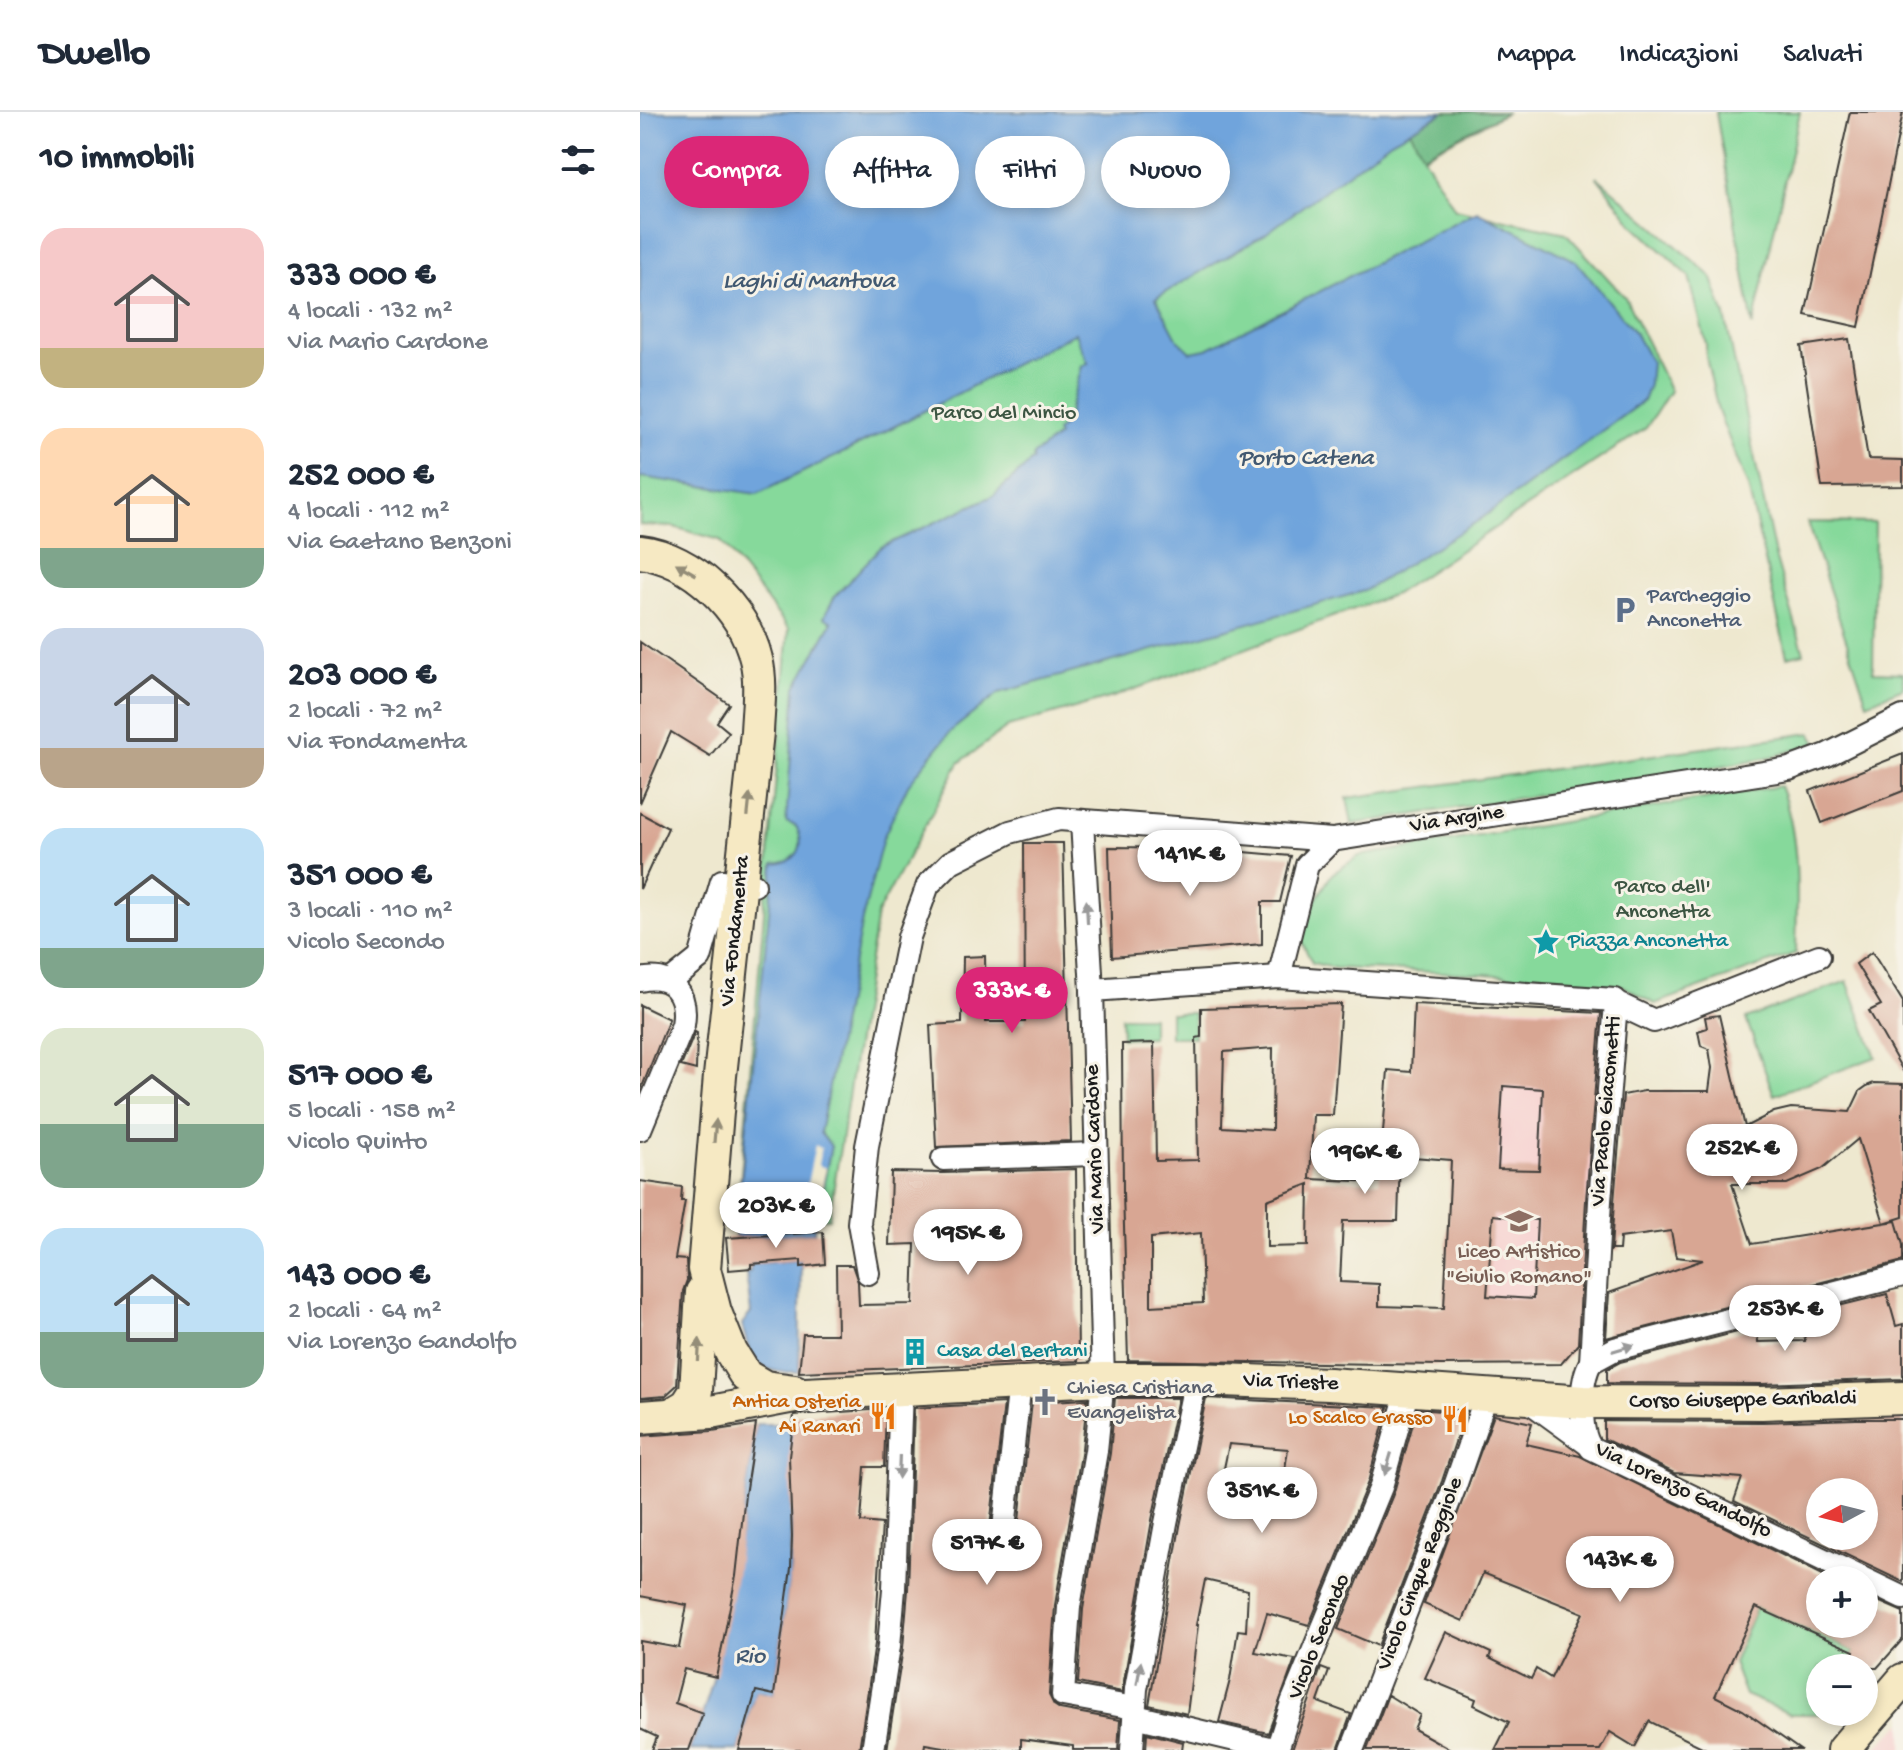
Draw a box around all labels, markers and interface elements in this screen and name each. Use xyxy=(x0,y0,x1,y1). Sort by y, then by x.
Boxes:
text: Dwello xyxy=(40,33,150,77)
text: Mappa xyxy=(1497,39,1575,72)
text: Indicazioni xyxy=(1619,39,1739,72)
text: Salvati xyxy=(1783,39,1863,72)
chip: Compra xyxy=(664,136,809,208)
chip: Affitta xyxy=(825,136,959,208)
chip: Filtri xyxy=(975,136,1085,208)
chip: Nuovo xyxy=(1101,136,1230,208)
icon: filters xyxy=(556,138,600,182)
text: 10 immobili xyxy=(40,140,195,180)
text: 333 000 € xyxy=(288,257,435,297)
icon: home xyxy=(104,260,200,356)
water label: Laghi di Mantova xyxy=(723,268,897,297)
text: 4 locali · 132 m² xyxy=(288,297,452,328)
text: Via Mario Cardone xyxy=(288,328,488,359)
park label: Parco del Mincio xyxy=(931,401,1076,427)
water label: Porto Catena xyxy=(1238,445,1375,474)
text: 252 000 € xyxy=(288,457,433,497)
icon: home xyxy=(104,460,200,556)
text: 4 locali · 112 m² xyxy=(288,497,449,528)
text: Via Gaetano Benzoni xyxy=(288,528,512,559)
one-way arrow xyxy=(675,562,698,576)
place label: Parcheggio Anconetta xyxy=(1646,584,1751,635)
parking icon: Parcheggio Anconetta xyxy=(1610,595,1640,625)
text: 203 000 € xyxy=(288,657,436,697)
icon: home xyxy=(104,660,200,756)
text: 2 locali · 72 m² xyxy=(288,697,442,728)
text: Via Fondamenta xyxy=(288,728,467,759)
one-way arrow xyxy=(743,792,756,817)
street label: Via Argine xyxy=(1407,800,1506,840)
pin: 141K € xyxy=(1125,830,1255,898)
text: 141K € xyxy=(1155,840,1225,871)
street label: Via Fondamenta xyxy=(715,854,757,1009)
text: 351 000 € xyxy=(288,857,432,897)
icon: home xyxy=(104,860,200,956)
park label: Parco dell' Anconetta xyxy=(1614,875,1711,926)
text: 3 locali · 110 m² xyxy=(288,897,453,928)
one-way arrow xyxy=(1080,899,1093,924)
place icon: Piazza Anconetta xyxy=(1531,927,1561,957)
text: Vicolo Secondo xyxy=(288,928,445,959)
place label: Piazza Anconetta xyxy=(1567,929,1729,955)
pin: 333K € xyxy=(947,967,1077,1035)
text: 333K € xyxy=(974,977,1050,1008)
street label: Via Paolo Giacometti xyxy=(1586,1015,1628,1208)
text: 517 000 € xyxy=(288,1057,432,1097)
icon: home xyxy=(104,1060,200,1156)
street label: Via Mario Cardone xyxy=(1080,1063,1112,1235)
text: 5 locali · 158 m² xyxy=(288,1097,456,1128)
one-way arrow xyxy=(709,1118,722,1143)
pin: 252K € xyxy=(1677,1124,1807,1192)
text: Vicolo Quinto xyxy=(288,1128,428,1159)
pin: 196K € xyxy=(1300,1128,1430,1196)
text: 252K € xyxy=(1704,1134,1780,1165)
text: 196K € xyxy=(1329,1138,1401,1169)
pin: 203K € xyxy=(711,1182,841,1250)
text: 203K € xyxy=(738,1192,814,1223)
school or university icon: Liceo Artistico "Giulio Romano" xyxy=(1504,1206,1534,1236)
pin: 195K € xyxy=(903,1209,1033,1277)
text: 195K € xyxy=(931,1219,1005,1250)
place label: Liceo Artistico "Giulio Romano" xyxy=(1446,1240,1592,1291)
text: 143 000 € xyxy=(288,1257,430,1297)
icon: home xyxy=(104,1260,200,1356)
pin: 253K € xyxy=(1720,1285,1850,1353)
text: 253K € xyxy=(1747,1295,1823,1326)
text: 2 locali · 64 m² xyxy=(288,1297,442,1328)
text: Via Lorenzo Gandolfo xyxy=(288,1328,517,1359)
one-way arrow xyxy=(693,1337,706,1362)
building icon: Casa del Bertani xyxy=(900,1337,930,1367)
place label: Casa del Bertani xyxy=(937,1339,1088,1365)
one-way arrow xyxy=(1611,1341,1635,1354)
street label: Via Trieste xyxy=(1242,1368,1340,1398)
place label: Chiesa Cristiana Evangelista xyxy=(1067,1376,1214,1427)
street label: Corso Giuseppe Garibaldi xyxy=(1629,1386,1857,1416)
church icon: Chiesa Cristiana Evangelista xyxy=(1030,1387,1060,1417)
place label: Antica Osteria Ai Ranari xyxy=(732,1390,862,1441)
restaurant icon: Antica Osteria Ai Ranari xyxy=(868,1401,898,1431)
restaurant icon: Lo Scalco Grasso xyxy=(1440,1404,1470,1434)
place label: Lo Scalco Grasso xyxy=(1288,1406,1433,1432)
street label: Via Lorenzo Gandolfo xyxy=(1589,1436,1776,1545)
one-way arrow xyxy=(1381,1452,1394,1476)
one-way arrow xyxy=(892,1455,905,1480)
pin: 351K € xyxy=(1197,1467,1327,1535)
street label: Vicolo Cinque Reggiole xyxy=(1372,1473,1470,1675)
text: 351K € xyxy=(1225,1477,1299,1508)
north arrow xyxy=(1806,1478,1878,1550)
map controls xyxy=(1806,1478,1878,1726)
pin: 517K € xyxy=(922,1519,1052,1587)
text: 517K € xyxy=(950,1529,1024,1560)
pin: 143K € xyxy=(1555,1536,1685,1604)
text: 143K € xyxy=(1584,1546,1656,1577)
button: + xyxy=(1806,1566,1878,1638)
street label: Vicolo Secondo xyxy=(1283,1571,1357,1704)
water label: Rio xyxy=(735,1643,767,1672)
button: − xyxy=(1806,1654,1878,1726)
one-way arrow xyxy=(1133,1660,1145,1685)

